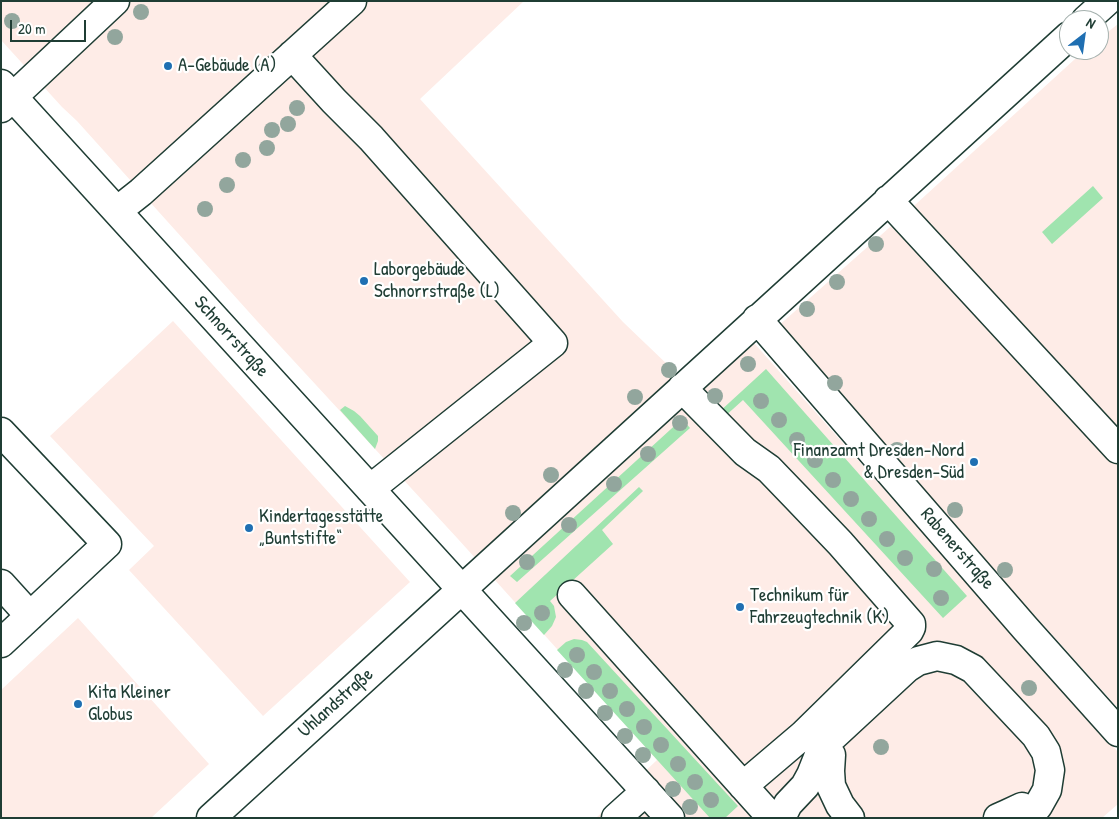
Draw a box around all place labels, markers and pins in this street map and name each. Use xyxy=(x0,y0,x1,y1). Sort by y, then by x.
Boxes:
place label: A-Gebäude (A) xyxy=(178,55,276,77)
marker: A-Gebäude (A) xyxy=(162,60,174,72)
place label: Laborgebäude Schnorrstraße (L) xyxy=(374,259,500,303)
marker: Laborgebäude Schnorrstraße (L) xyxy=(358,275,370,287)
place label: Finanzamt Dresden-Nord & Dresden-Süd xyxy=(794,440,964,484)
marker: Finanzamt Dresden-Nord & Dresden-Süd xyxy=(968,456,980,468)
place label: Kindertagesstätte „Buntstifte“ xyxy=(259,506,383,550)
marker: Kindertagesstätte „Buntstifte“ xyxy=(243,522,255,534)
place label: Technikum für Fahrzeugtechnik (K) xyxy=(750,585,889,629)
marker: Technikum für Fahrzeugtechnik (K) xyxy=(734,601,746,613)
place label: Kita Kleiner Globus xyxy=(88,682,171,726)
marker: Kita Kleiner Globus xyxy=(72,698,84,710)

